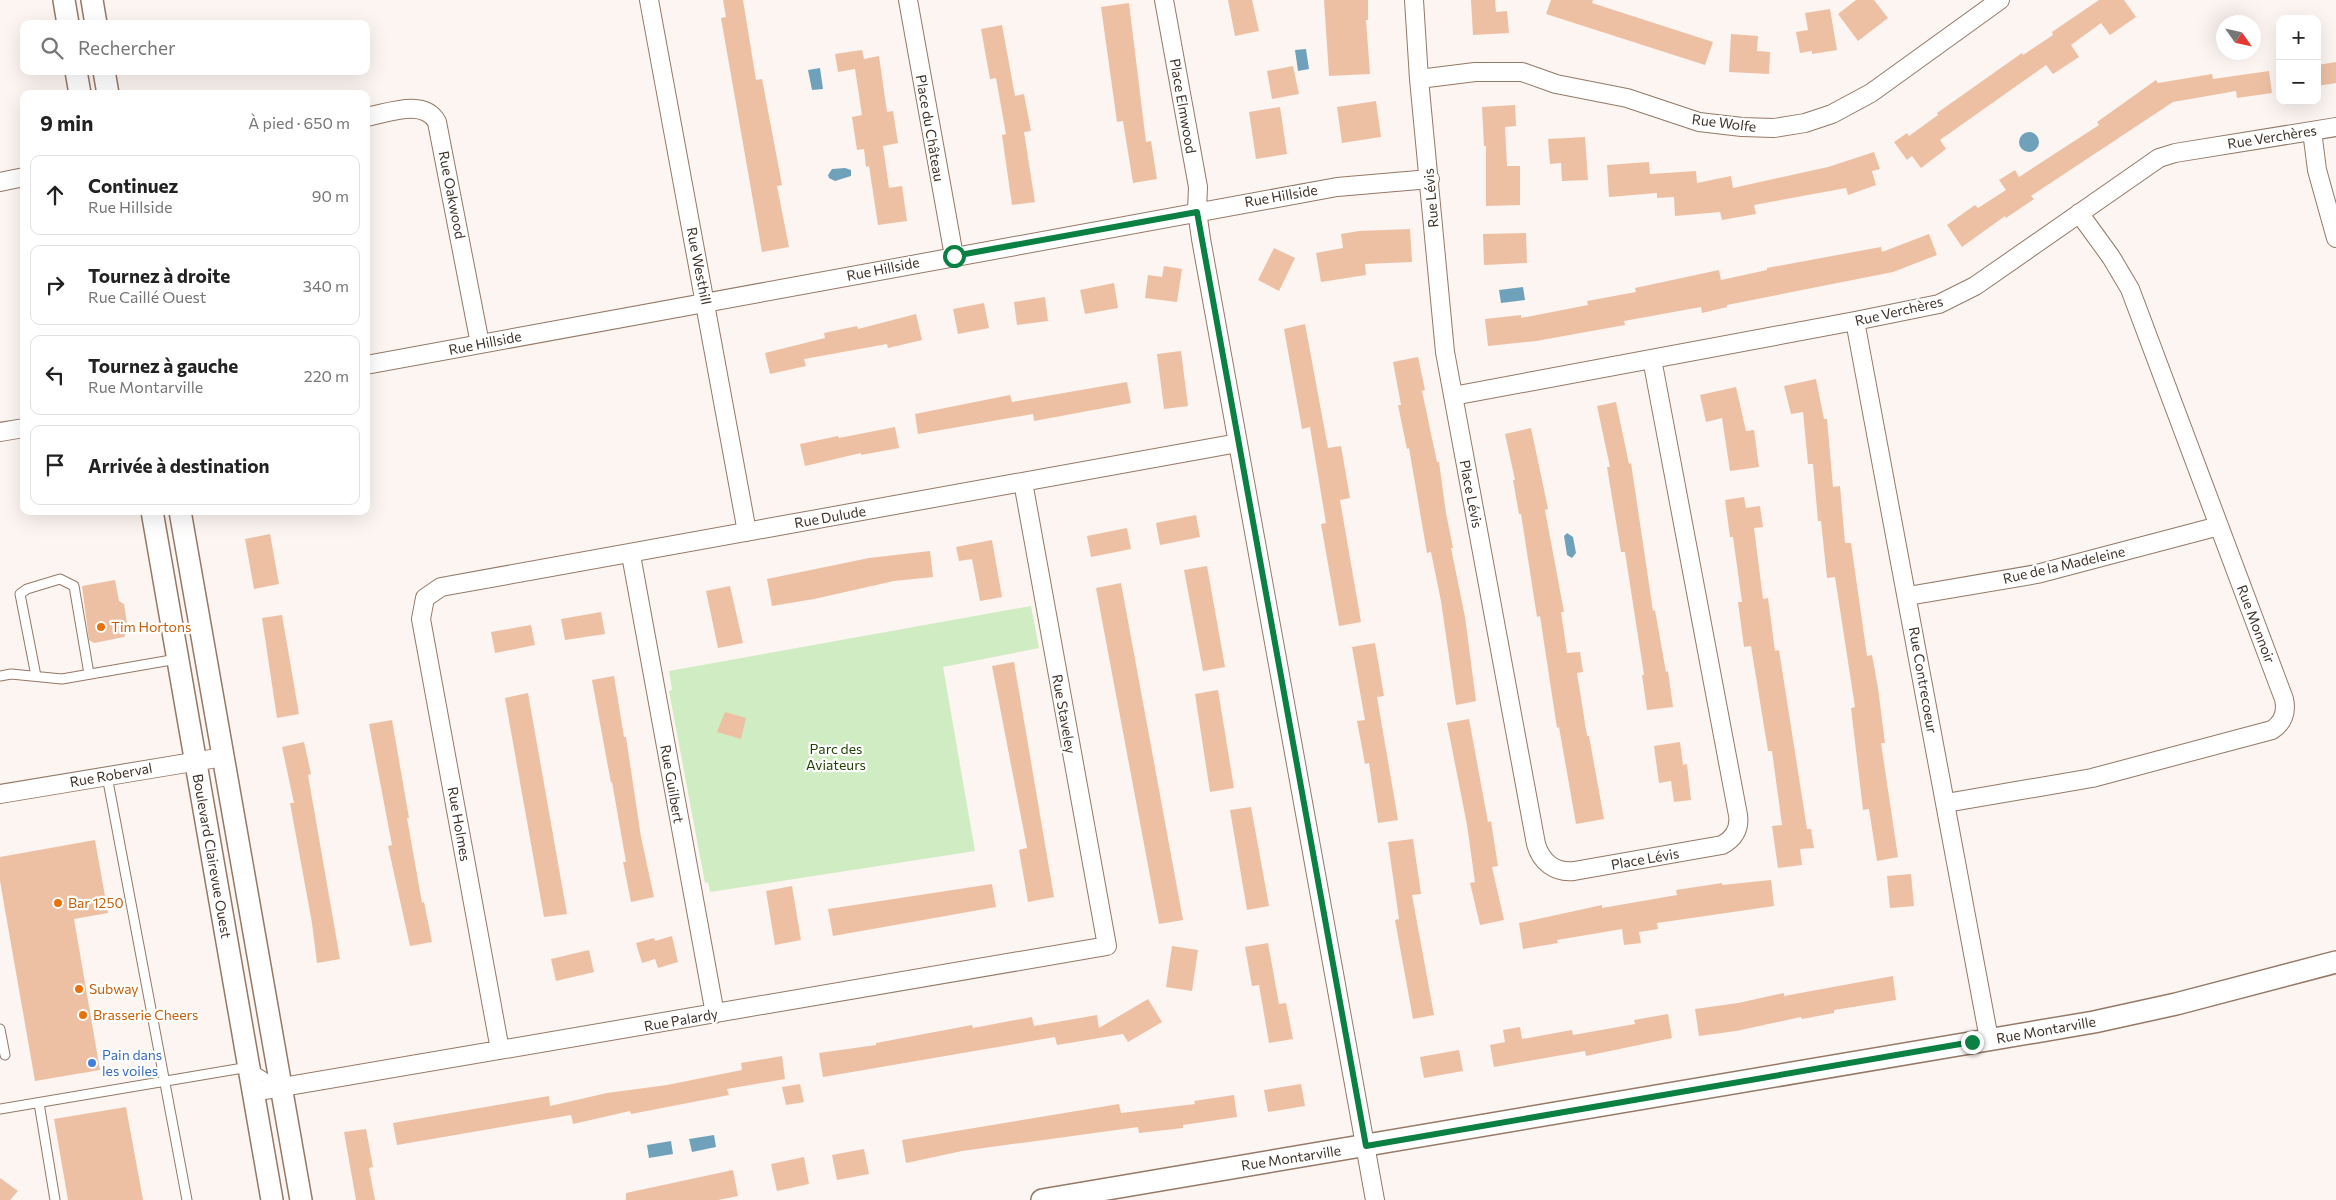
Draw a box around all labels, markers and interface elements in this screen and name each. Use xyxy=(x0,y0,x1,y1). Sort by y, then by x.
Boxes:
north arrow xyxy=(2216,15,2261,60)
map controls xyxy=(2276,15,2321,105)
button: + xyxy=(2276,15,2321,60)
search box xyxy=(20,20,370,75)
icon: search xyxy=(38,34,66,62)
text: Rechercher xyxy=(78,36,176,59)
street label: Place Elmwood xyxy=(1167,57,1200,155)
button: − xyxy=(2276,60,2321,105)
street label: Place du Château xyxy=(913,73,948,183)
text: 9 min xyxy=(40,110,93,135)
street label: Rue Wolfe xyxy=(1691,110,1757,135)
text: À pied · 650 m xyxy=(248,113,350,132)
street label: Rue Verchères xyxy=(2226,121,2318,152)
street label: Rue Oakwood xyxy=(436,149,469,240)
street label: Rue Lévis xyxy=(1419,168,1442,228)
text: Continuez xyxy=(88,174,178,197)
icon: ahead xyxy=(41,181,69,209)
street label: Rue Hillside xyxy=(1243,181,1319,210)
text: 90 m xyxy=(312,186,349,205)
text: Rue Hillside xyxy=(88,197,172,216)
street label: Rue Westhill xyxy=(684,226,715,306)
route start xyxy=(943,245,966,268)
street label: Rue Hillside xyxy=(845,253,921,284)
text: Tournez à droite xyxy=(88,264,230,287)
icon: right xyxy=(41,271,69,299)
text: 340 m xyxy=(303,276,349,295)
text: Rue Caillé Ouest xyxy=(88,287,206,306)
street label: Rue Verchères xyxy=(1853,292,1945,329)
street label: Rue Hillside xyxy=(447,327,523,358)
text: Tournez à gauche xyxy=(88,354,238,377)
icon: left xyxy=(41,361,69,389)
text: 220 m xyxy=(304,366,349,385)
text: Rue Montarville xyxy=(88,377,203,396)
icon: arrive xyxy=(41,451,69,479)
text: Arrivée à destination xyxy=(88,454,270,477)
street label: Place Lévis xyxy=(1457,458,1486,529)
street label: Rue Dulude xyxy=(793,502,867,531)
street label: Rue de la Madeleine xyxy=(2001,542,2127,587)
street label: Rue Monnoir xyxy=(2234,582,2279,666)
place label: Tim Hortons xyxy=(111,618,191,635)
marker: Tim Hortons xyxy=(95,621,107,633)
street label: Rue Contrecoeur xyxy=(1906,625,1941,735)
street label: Rue Staveley xyxy=(1049,673,1080,755)
park label: Parc des Aviateurs xyxy=(806,740,866,773)
street label: Rue Guilbert xyxy=(657,743,688,825)
street label: Rue Roberval xyxy=(68,759,154,790)
street label: Boulevard Clairevue Ouest xyxy=(190,772,235,940)
street label: Rue Holmes xyxy=(445,785,474,863)
street label: Place Lévis xyxy=(1609,844,1680,873)
place label: Bar 1250 xyxy=(68,894,124,911)
marker: Bar 1250 xyxy=(52,897,64,909)
place label: Subway xyxy=(89,980,139,997)
marker: Subway xyxy=(73,983,85,995)
street label: Rue Palardy xyxy=(643,1005,719,1034)
place label: Brasserie Cheers xyxy=(93,1006,198,1023)
marker: Brasserie Cheers xyxy=(77,1009,89,1021)
street label: Rue Montarville xyxy=(1995,1012,2097,1047)
route end xyxy=(1961,1031,1984,1054)
place label: Pain dans les voiles xyxy=(102,1046,162,1079)
marker: Pain dans les voiles xyxy=(86,1057,98,1069)
street label: Rue Montarville xyxy=(1240,1141,1342,1174)

